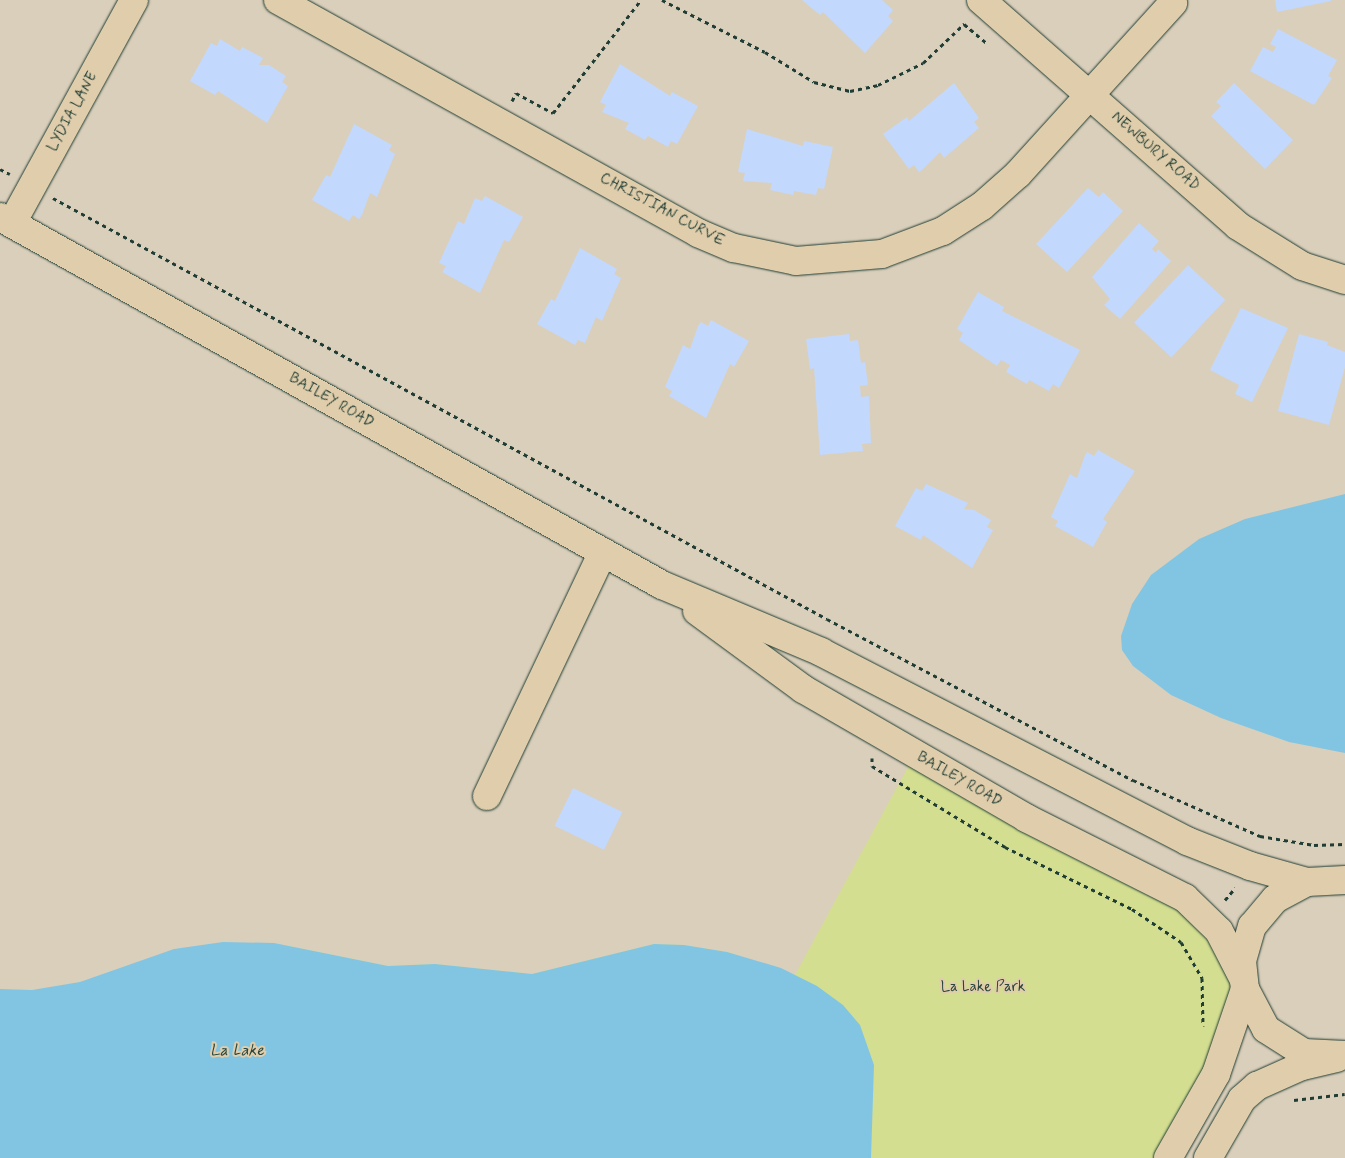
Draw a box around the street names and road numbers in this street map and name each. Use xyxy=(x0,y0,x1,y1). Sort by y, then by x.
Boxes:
street label: LYDIA LANE xyxy=(44,69,102,155)
street label: NEWBURY ROAD xyxy=(1108,109,1202,195)
street label: CHRISTIAN CURVE xyxy=(597,169,727,251)
street label: BAILEY ROAD xyxy=(285,369,377,433)
street label: BAILEY ROAD xyxy=(913,748,1005,812)

